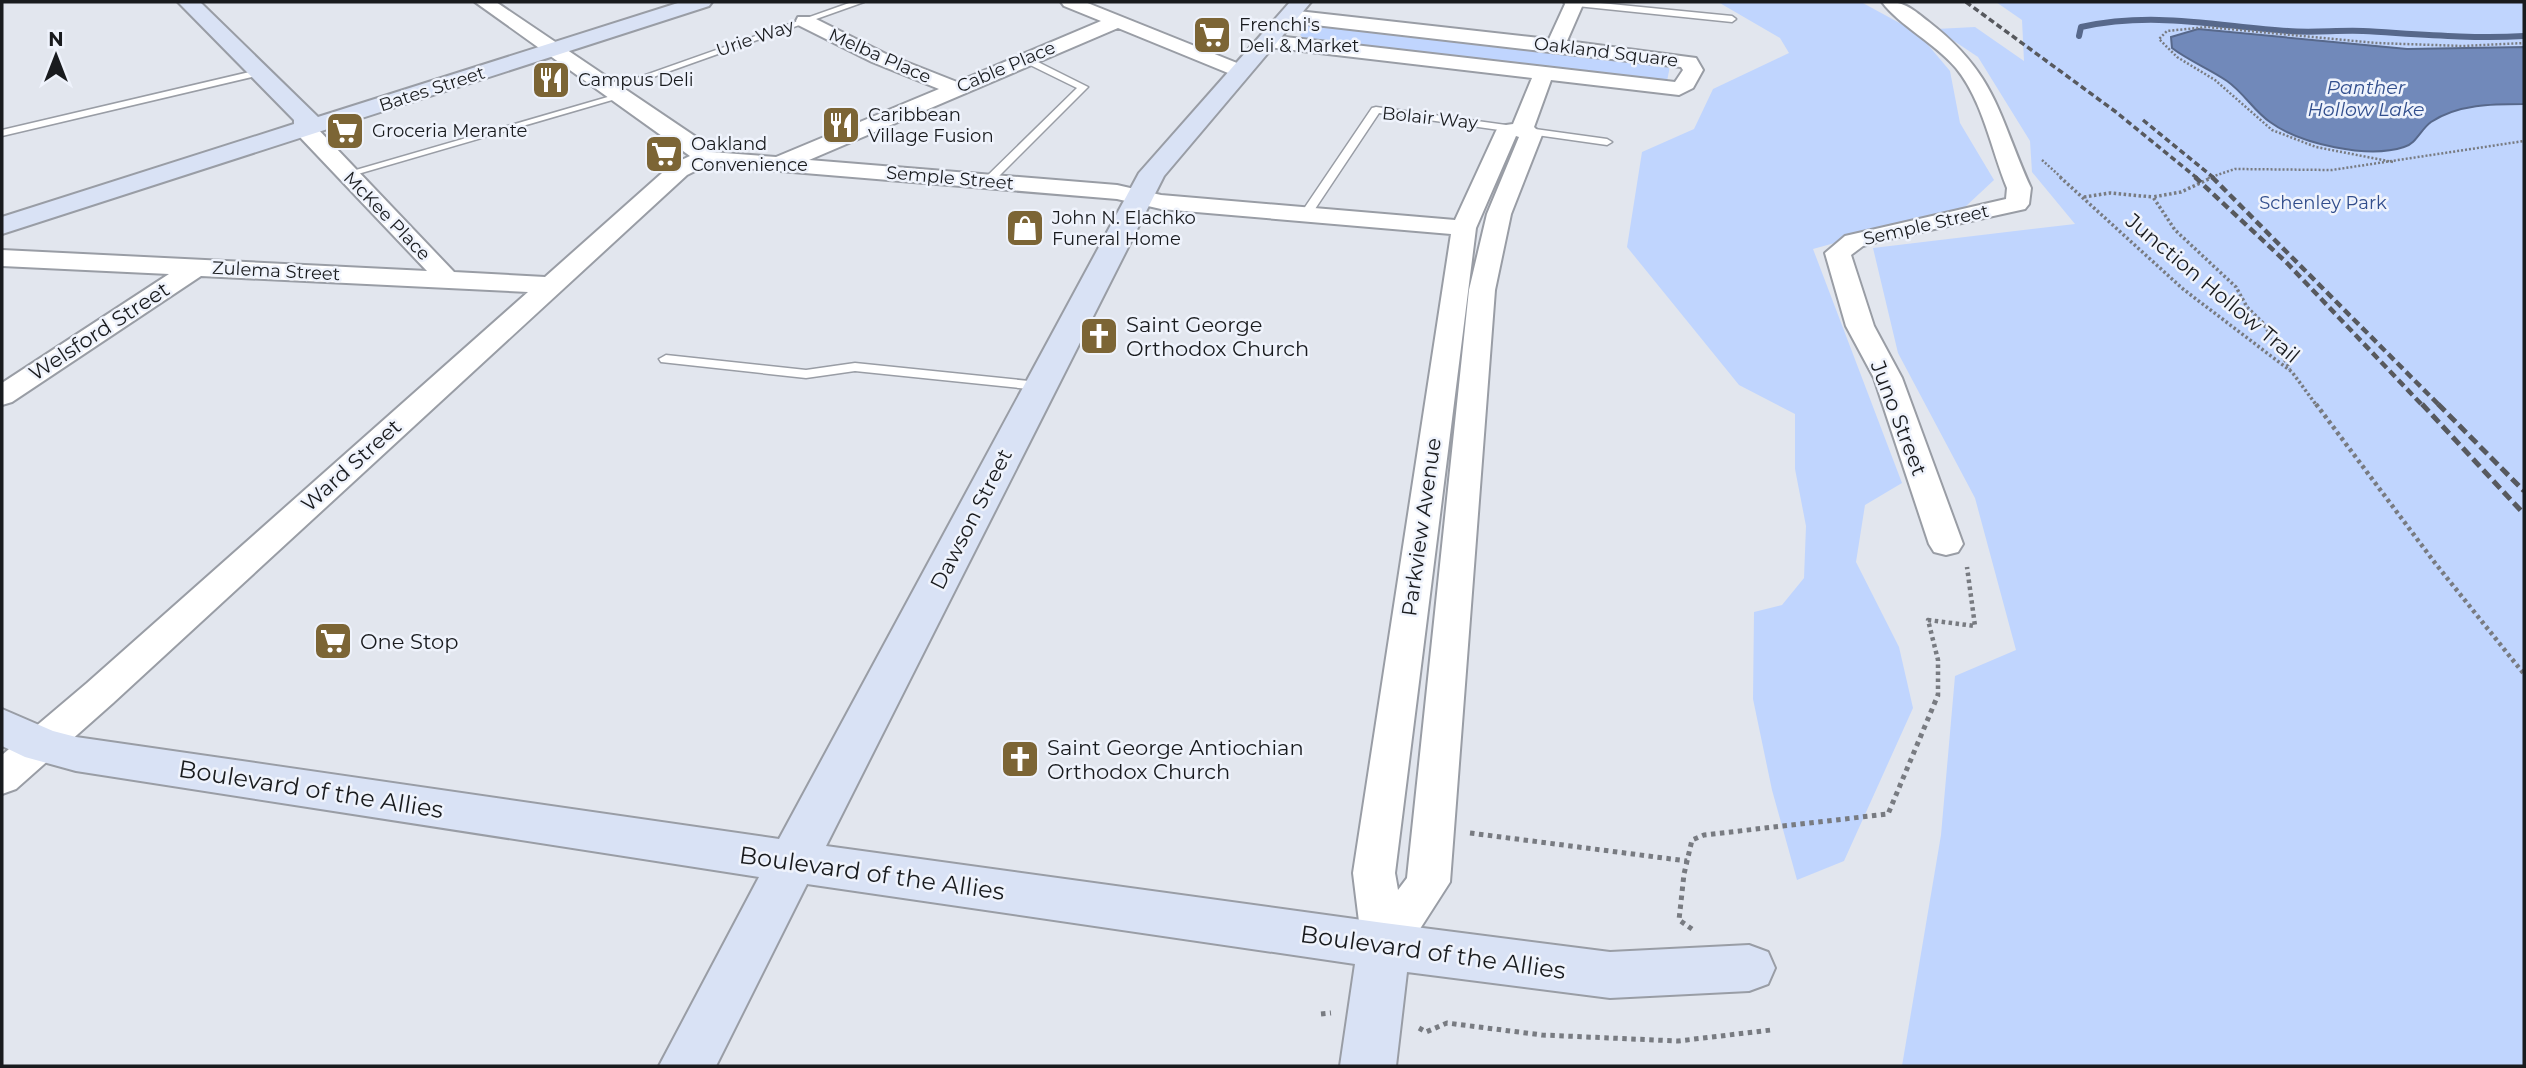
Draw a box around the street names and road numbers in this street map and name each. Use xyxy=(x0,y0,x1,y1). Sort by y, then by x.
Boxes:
street label: Urie Way xyxy=(713,14,797,62)
street label: Melba Place xyxy=(825,24,935,88)
street label: Oakland Square xyxy=(1533,32,1679,72)
street label: Cable Place xyxy=(953,36,1059,98)
street label: Bates Street xyxy=(376,62,488,116)
street label: Bolair Way xyxy=(1381,102,1479,134)
street label: Semple Street xyxy=(885,161,1015,195)
street label: McKee Place xyxy=(339,167,435,265)
street label: Semple Street xyxy=(1861,200,1991,250)
street label: Junction Hollow Trail xyxy=(2120,207,2305,368)
street label: Zulema Street xyxy=(211,257,341,285)
street label: Welsford Street xyxy=(24,276,174,386)
street label: Juno Street xyxy=(1865,356,1932,479)
street label: Ward Street xyxy=(296,414,406,516)
street label: Parkview Avenue xyxy=(1396,436,1446,618)
street label: Dawson Street xyxy=(925,445,1017,593)
street label: Boulevard of the Allies xyxy=(177,754,445,824)
street label: Boulevard of the Allies xyxy=(737,840,1007,906)
street label: Boulevard of the Allies xyxy=(1298,919,1568,985)

